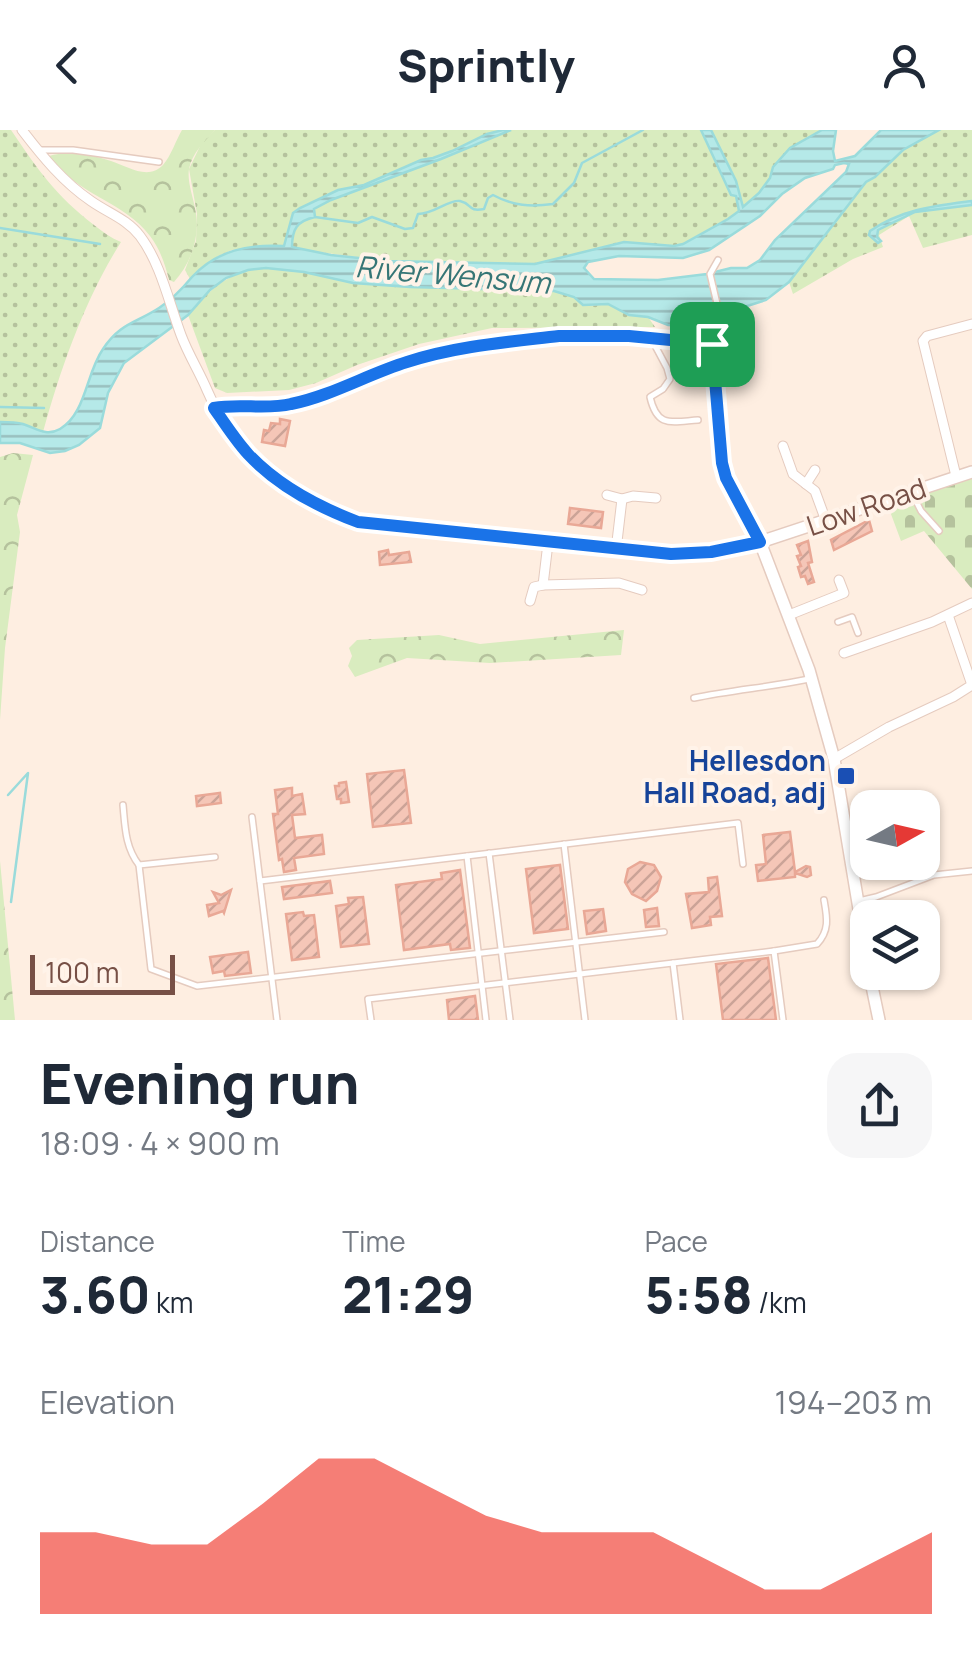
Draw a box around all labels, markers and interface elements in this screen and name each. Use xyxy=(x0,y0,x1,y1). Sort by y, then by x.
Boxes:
text: Sprintly xyxy=(397,34,575,96)
icon: back xyxy=(40,38,95,93)
icon: person xyxy=(877,38,932,93)
water label: River Wensum xyxy=(354,245,555,303)
pin xyxy=(670,302,755,387)
icon: arrive xyxy=(685,317,740,372)
street label: Low Road xyxy=(801,468,931,544)
place label: Hellesdon Hall Road, adj xyxy=(644,741,826,811)
marker: Hellesdon Hall Road, adj xyxy=(835,765,857,787)
north arrow xyxy=(850,790,940,880)
map controls xyxy=(850,790,940,990)
button: layers xyxy=(850,900,940,990)
scale bar xyxy=(30,950,175,994)
text: 100 m xyxy=(45,953,119,991)
text: Evening run xyxy=(40,1045,359,1121)
button: share xyxy=(827,1053,932,1158)
text: 18:09 · 4 × 900 m xyxy=(40,1121,280,1165)
text: Distance xyxy=(40,1222,155,1260)
text: Time xyxy=(342,1222,406,1260)
text: Pace xyxy=(645,1222,708,1260)
text: 3.60 xyxy=(40,1260,150,1328)
text: 21:29 xyxy=(342,1260,474,1328)
text: 5:58 xyxy=(645,1260,753,1328)
text: km xyxy=(150,1283,194,1321)
text: /km xyxy=(753,1283,807,1321)
text: Elevation xyxy=(40,1380,175,1424)
text: 194–203 m xyxy=(775,1380,932,1424)

